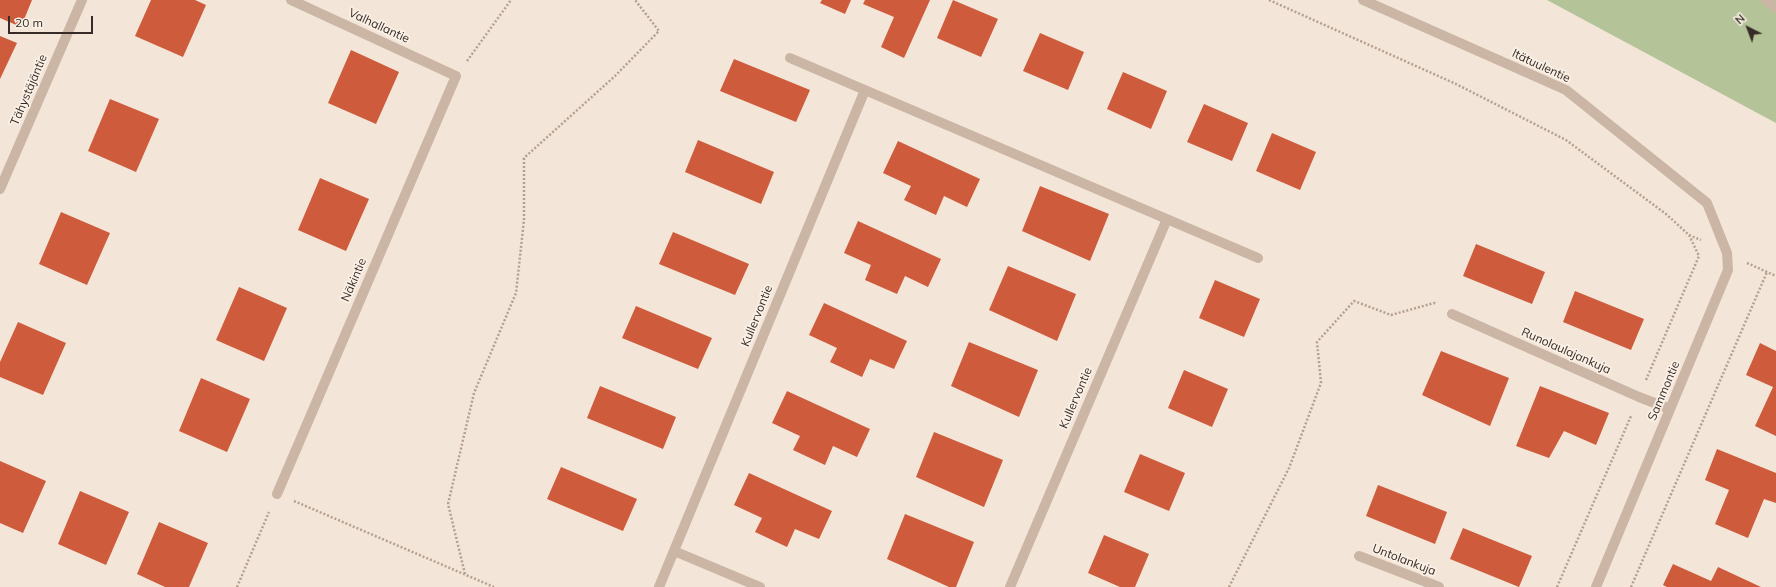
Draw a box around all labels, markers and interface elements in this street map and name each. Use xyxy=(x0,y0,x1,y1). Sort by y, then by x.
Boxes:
street label: Valhallantie xyxy=(346,6,412,46)
scale bar xyxy=(10,8,95,34)
north arrow xyxy=(1728,8,1768,48)
text: N xyxy=(1732,11,1748,27)
text: 20 m xyxy=(15,15,43,30)
street label: Itätuulentie xyxy=(1510,46,1572,86)
street label: Tähystäjäntie xyxy=(8,52,50,128)
street label: Näkintie xyxy=(338,256,370,304)
street label: Kullervontie xyxy=(738,283,776,349)
street label: Runolaulajankuja xyxy=(1519,325,1613,377)
street label: Sammontie xyxy=(1645,359,1683,423)
street label: Kullervontie xyxy=(1057,365,1095,431)
street label: Untolankuja xyxy=(1370,541,1438,579)

